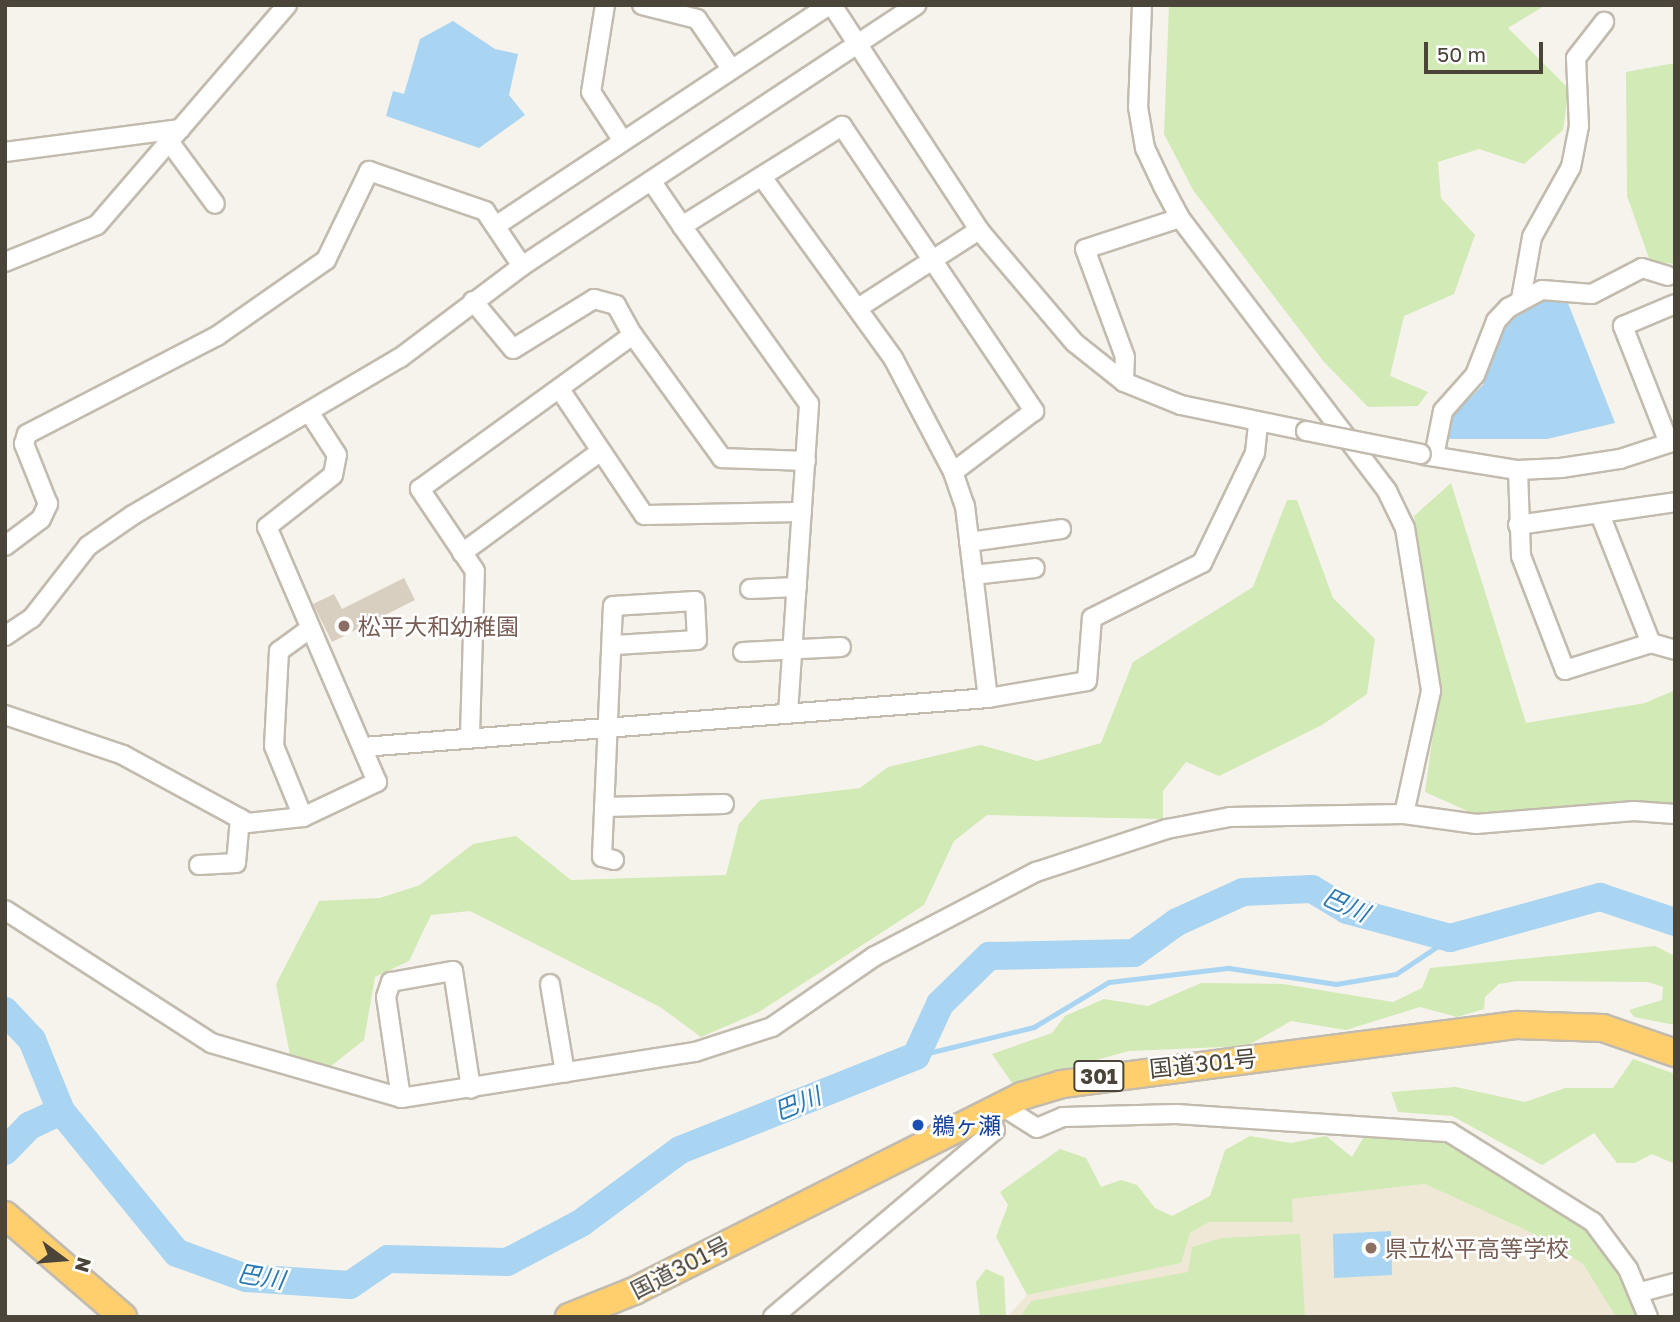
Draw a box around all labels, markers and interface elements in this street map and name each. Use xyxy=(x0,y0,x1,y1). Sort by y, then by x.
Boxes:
scale bar xyxy=(1428,28,1547,72)
text: 50 m xyxy=(1437,41,1486,67)
place label: 松平大和幼稚園 xyxy=(358,612,519,640)
marker: 松平大和幼稚園 xyxy=(336,618,352,634)
water label: 巴川 xyxy=(1318,881,1374,927)
street label: 国道301号 xyxy=(1148,1044,1258,1082)
road number: 301 xyxy=(1073,1058,1125,1094)
water label: 巴川 xyxy=(769,1081,825,1125)
place label: 鵜ヶ瀬 xyxy=(932,1111,1001,1139)
marker: 鵜ヶ瀬 xyxy=(910,1117,926,1133)
north arrow xyxy=(28,1224,98,1294)
street label: 国道301号 xyxy=(626,1230,734,1304)
place label: 県立松平高等学校 xyxy=(1385,1234,1569,1262)
marker: 県立松平高等学校 xyxy=(1363,1240,1379,1256)
text: N xyxy=(71,1255,97,1275)
water label: 巴川 xyxy=(235,1258,287,1294)

